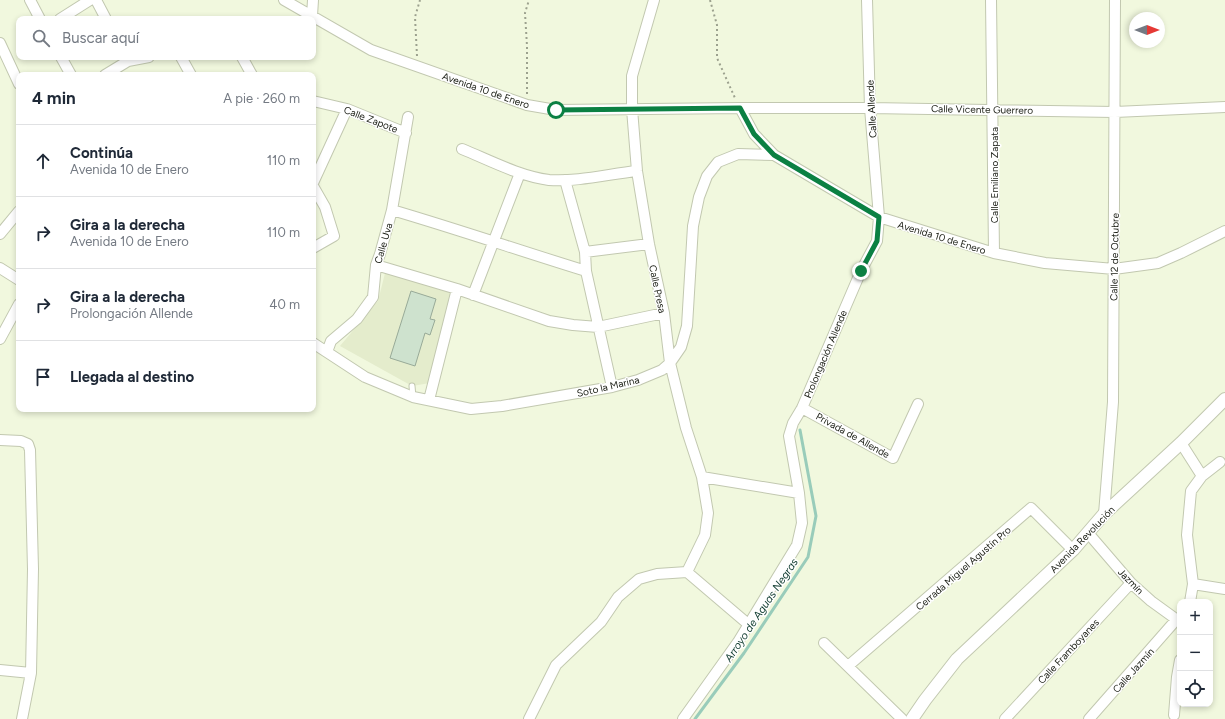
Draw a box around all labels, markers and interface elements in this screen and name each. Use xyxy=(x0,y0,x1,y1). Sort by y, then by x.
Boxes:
north arrow xyxy=(1129,12,1165,48)
search box xyxy=(16,16,316,60)
icon: search xyxy=(30,27,52,49)
text: Buscar aquí xyxy=(62,29,139,47)
street label: Avenida 10 de Enero xyxy=(440,69,531,112)
street label: Calle Allende xyxy=(863,79,880,138)
text: 4 min xyxy=(32,88,76,108)
text: A pie · 260 m xyxy=(223,91,300,106)
route start xyxy=(547,101,565,119)
street label: Calle Vicente Guerrero xyxy=(931,102,1033,117)
street label: Calle Zapote xyxy=(342,103,400,136)
street label: Calle Emiliano Zapata xyxy=(988,127,1001,223)
text: Continúa xyxy=(70,144,133,162)
icon: ahead xyxy=(32,150,54,172)
text: 110 m xyxy=(267,153,300,168)
text: Avenida 10 de Enero xyxy=(70,162,189,177)
street label: Calle 12 de Octubre xyxy=(1107,212,1122,301)
text: Gira a la derecha xyxy=(70,216,185,234)
street label: Avenida 10 de Enero xyxy=(896,218,988,257)
street label: Calle Uva xyxy=(371,221,396,265)
icon: right xyxy=(32,222,54,244)
text: 110 m xyxy=(267,225,300,240)
text: Avenida 10 de Enero xyxy=(70,234,189,249)
route end xyxy=(852,262,870,280)
street label: Calle Presa xyxy=(646,264,669,314)
text: Gira a la derecha xyxy=(70,288,185,306)
icon: right xyxy=(32,294,54,316)
text: 40 m xyxy=(269,297,300,312)
text: Prolongación Allende xyxy=(70,306,193,321)
street label: Prolongación Allende xyxy=(801,308,850,400)
icon: arrive xyxy=(32,366,54,388)
text: Llegada al destino xyxy=(70,368,194,386)
street label: Soto la Marina xyxy=(576,373,641,400)
street label: Privada de Allende xyxy=(814,410,892,461)
street label: Avenida Revolución xyxy=(1047,503,1118,575)
street label: Cerrada Miguel Agustín Pro xyxy=(913,523,1014,613)
water label: Arroyo de Aguas Negras xyxy=(721,556,801,665)
street label: Jazmín xyxy=(1115,565,1147,598)
map controls xyxy=(1177,599,1213,707)
button: + xyxy=(1177,599,1213,635)
street label: Calle Framboyanes xyxy=(1035,616,1102,687)
button: − xyxy=(1177,635,1213,671)
street label: Calle Jazmín xyxy=(1110,645,1157,696)
button: locate xyxy=(1177,671,1213,707)

